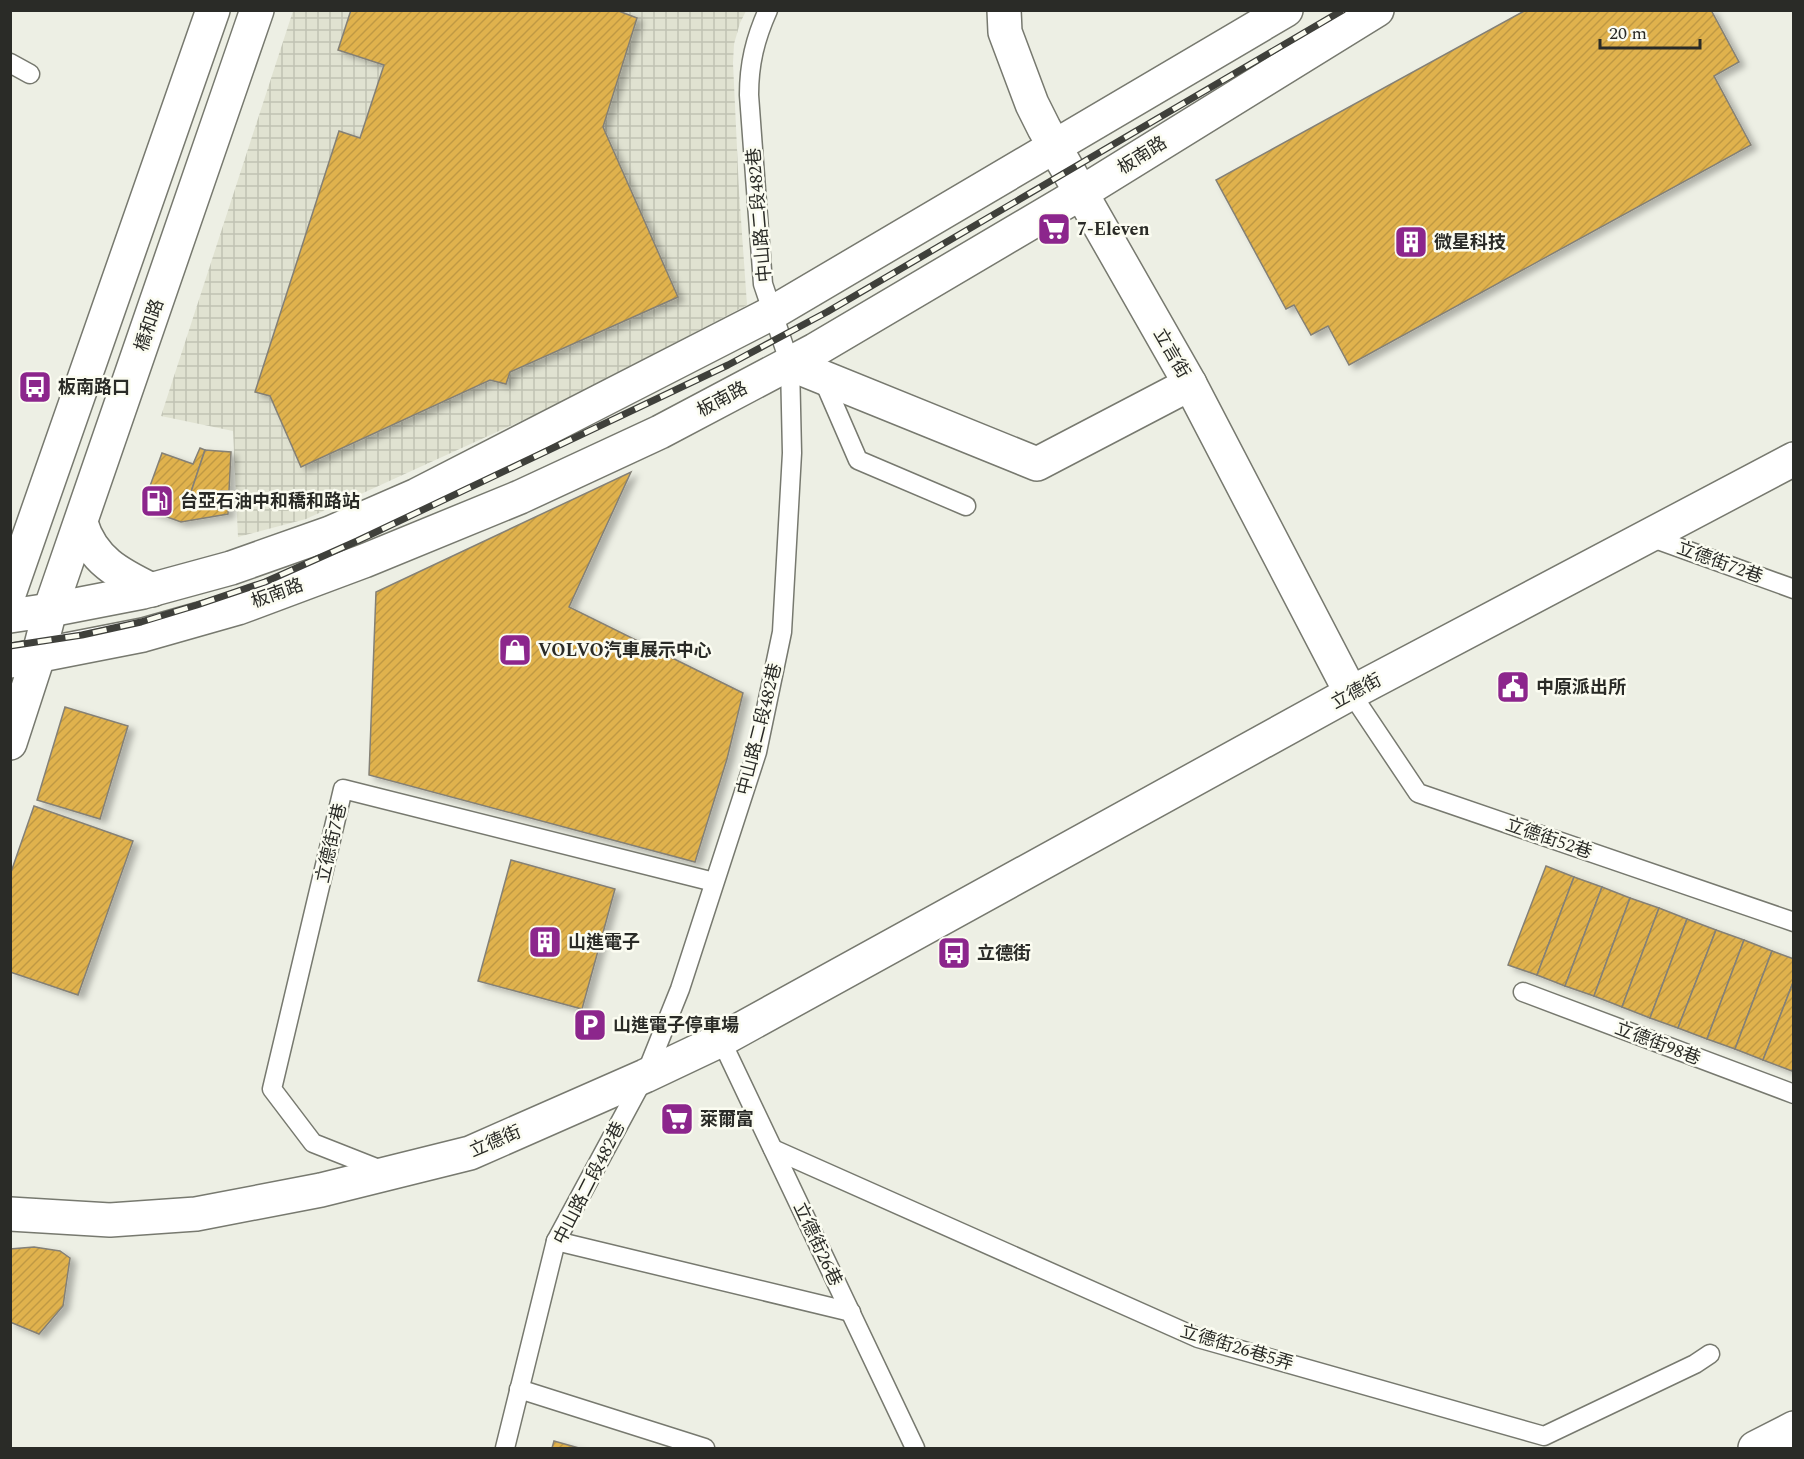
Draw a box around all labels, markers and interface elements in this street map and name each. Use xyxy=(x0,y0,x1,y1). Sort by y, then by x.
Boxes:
scale bar xyxy=(1600,12,1700,50)
text: 20 m xyxy=(1609,20,1647,47)
street label: 板南路 xyxy=(1112,130,1172,181)
street label: 中山路二段482巷 xyxy=(740,147,779,283)
supermarket icon: 7-Eleven xyxy=(1036,211,1072,247)
place label: 7-Eleven xyxy=(1077,216,1150,243)
building icon: 微星科技 xyxy=(1393,224,1429,260)
place label: 微星科技 xyxy=(1434,229,1506,256)
street label: 橋和路 xyxy=(128,295,171,355)
street label: 立言街 xyxy=(1146,323,1197,383)
bus stop icon: 板南路口 xyxy=(17,369,53,405)
place label: 板南路口 xyxy=(58,374,130,401)
street label: 板南路 xyxy=(692,375,752,424)
fuel station icon: 台亞石油中和穚和路站 xyxy=(139,483,175,519)
place label: 台亞石油中和穚和路站 xyxy=(180,488,360,515)
street label: 立德街72巷 xyxy=(1673,534,1767,591)
street label: 板南路 xyxy=(247,572,307,615)
shop icon: VOLVO汽車展示中心 xyxy=(497,632,533,668)
place label: VOLVO汽車展示中心 xyxy=(538,637,712,664)
street label: 中山路二段482巷 xyxy=(730,660,789,798)
street label: 立德街 xyxy=(1326,667,1386,716)
public building icon: 中原派出所 xyxy=(1495,669,1531,705)
place label: 中原派出所 xyxy=(1536,674,1626,701)
street label: 立德街7巷 xyxy=(309,801,354,886)
street label: 立德街52巷 xyxy=(1502,811,1596,866)
building icon: 山進電子 xyxy=(527,924,563,960)
place label: 山進電子 xyxy=(568,929,640,956)
bus stop icon: 立德街 xyxy=(936,935,972,971)
place label: 立德街 xyxy=(977,940,1031,967)
parking icon: 山進電子停車場 xyxy=(572,1007,608,1043)
place label: 山進電子停車場 xyxy=(613,1012,739,1039)
street label: 立德街98巷 xyxy=(1611,1015,1705,1072)
supermarket icon: 萊爾富 xyxy=(659,1101,695,1137)
place label: 萊爾富 xyxy=(700,1106,754,1133)
street label: 中山路二段482巷 xyxy=(547,1117,632,1249)
street label: 立德街 xyxy=(465,1118,525,1164)
street label: 立德街26巷 xyxy=(786,1198,849,1291)
street label: 立德街26巷5弄 xyxy=(1177,1317,1297,1377)

